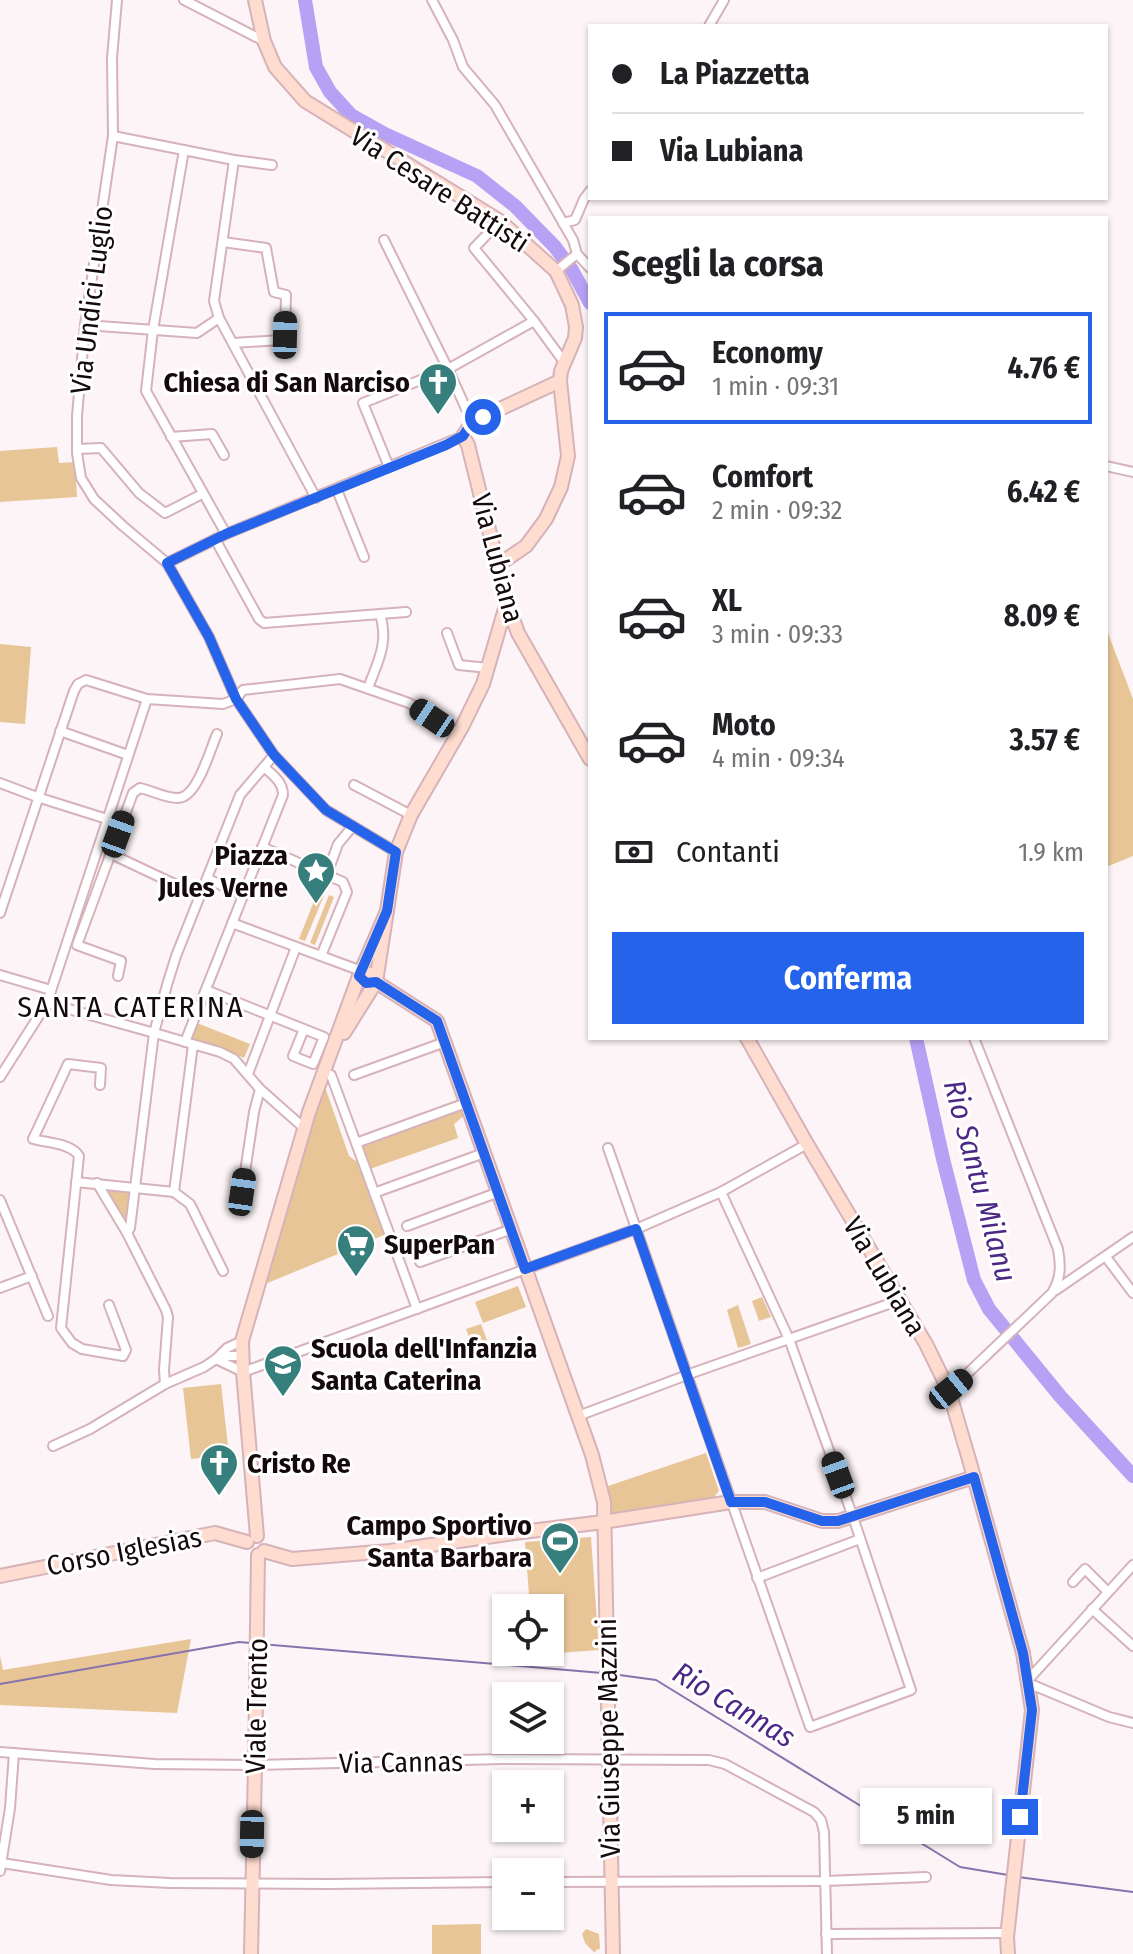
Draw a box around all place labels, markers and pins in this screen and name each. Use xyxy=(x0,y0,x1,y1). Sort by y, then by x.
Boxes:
church icon: Chiesa di San Narciso xyxy=(417,361,459,416)
place label: Chiesa di San Narciso xyxy=(164,366,410,399)
place label: Piazza Jules Verne xyxy=(157,839,288,904)
place icon: Piazza Jules Verne xyxy=(295,850,337,905)
supermarket icon: SuperPan xyxy=(335,1223,377,1278)
place label: SuperPan xyxy=(384,1228,495,1261)
place label: Scuola dell'Infanzia Santa Caterina xyxy=(311,1332,537,1397)
school or university icon: Scuola dell'Infanzia Santa Caterina xyxy=(262,1343,304,1398)
church icon: Cristo Re xyxy=(198,1442,240,1497)
place label: Cristo Re xyxy=(247,1447,351,1480)
place label: Campo Sportivo Santa Barbara xyxy=(346,1509,532,1574)
sports icon: Campo Sportivo Santa Barbara xyxy=(539,1520,581,1575)

